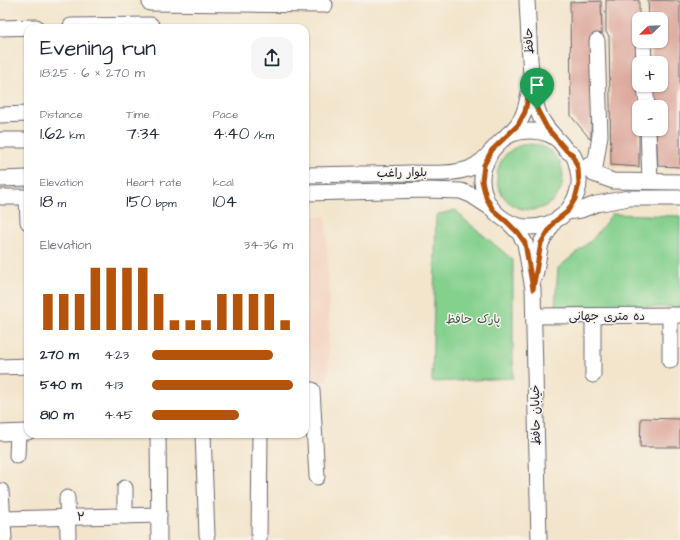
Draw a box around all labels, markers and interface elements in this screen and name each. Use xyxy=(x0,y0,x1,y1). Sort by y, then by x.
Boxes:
north arrow xyxy=(632,12,668,48)
map controls xyxy=(632,12,668,136)
street label: حافظ xyxy=(520,27,538,55)
text: Evening run xyxy=(40,33,156,64)
button: share xyxy=(251,37,293,79)
button: + xyxy=(632,56,668,92)
text: 18:25 · 6 × 270 m xyxy=(40,64,145,82)
pin xyxy=(520,68,554,109)
icon: arrive xyxy=(526,74,548,96)
button: − xyxy=(632,100,668,136)
text: Distance xyxy=(40,107,83,122)
text: Time xyxy=(126,107,149,122)
text: Pace xyxy=(213,107,238,122)
text: 1.62 xyxy=(40,122,65,146)
text: 7:34 xyxy=(126,122,160,146)
text: 4:40 xyxy=(213,122,249,146)
text: km xyxy=(65,128,85,143)
text: /km xyxy=(249,128,274,143)
street label: بلوار راغب xyxy=(377,164,427,182)
text: Elevation xyxy=(40,175,83,190)
text: Heart rate xyxy=(126,175,182,190)
text: kcal xyxy=(213,175,234,190)
text: 18 xyxy=(40,190,53,214)
text: 150 xyxy=(126,190,151,214)
text: 104 xyxy=(213,190,237,214)
text: m xyxy=(53,196,66,211)
text: bpm xyxy=(151,196,177,211)
text: Elevation xyxy=(40,236,91,254)
text: 34–36 m xyxy=(243,236,293,254)
street label: ده متری جهانی xyxy=(569,308,645,325)
park label: پارک حافظ xyxy=(446,311,500,328)
text: 270 m xyxy=(40,346,79,364)
text: 4:23 xyxy=(104,346,129,364)
text: 540 m xyxy=(40,376,82,394)
text: 4:13 xyxy=(104,376,123,394)
street label: خیابان حافظ xyxy=(527,384,545,446)
text: 810 m xyxy=(40,406,74,424)
text: 4:45 xyxy=(104,406,133,424)
street label: ۲ xyxy=(77,508,85,526)

